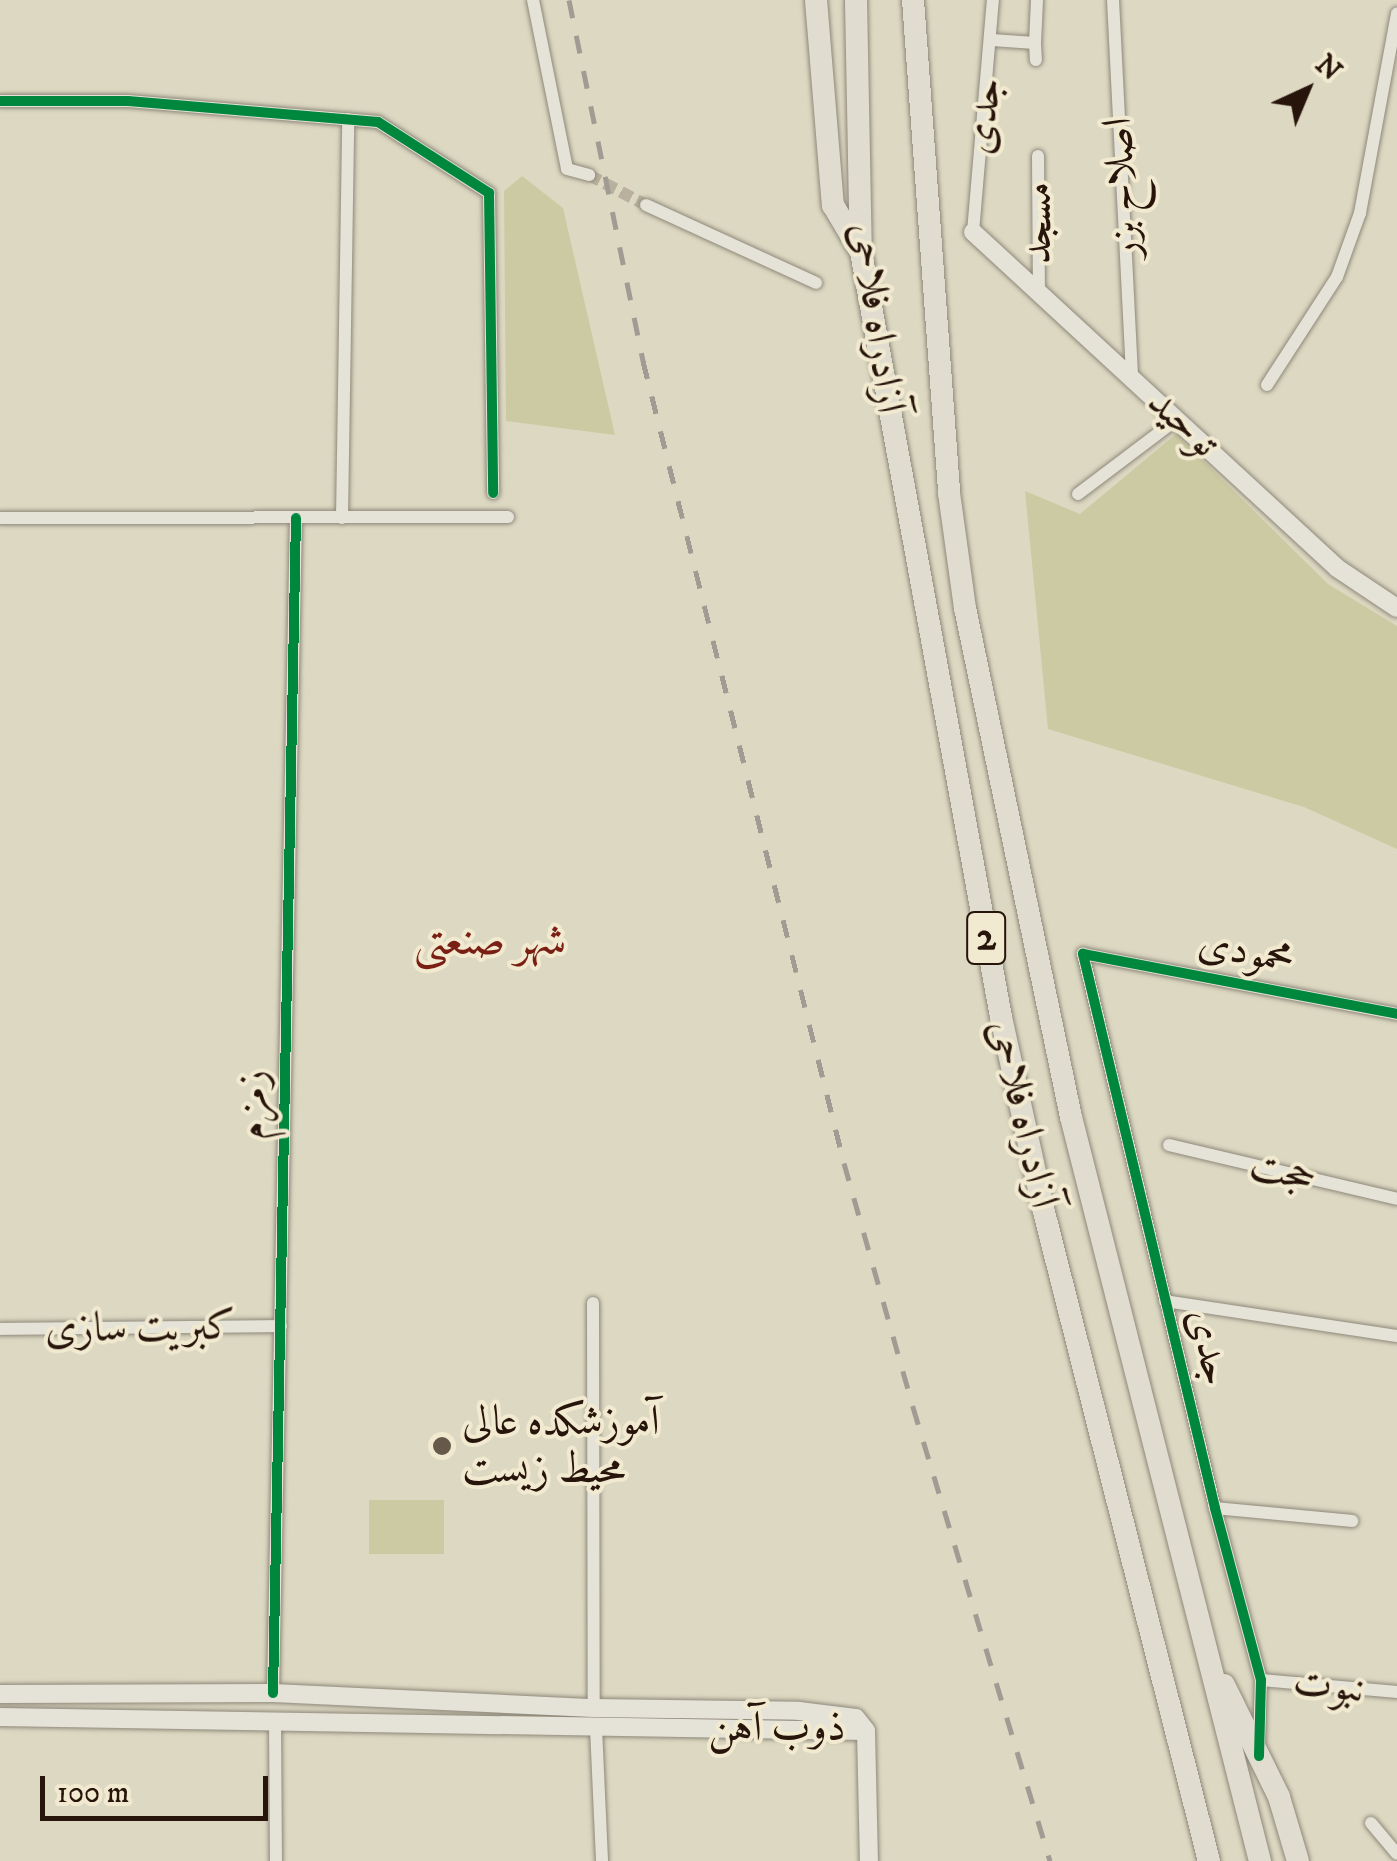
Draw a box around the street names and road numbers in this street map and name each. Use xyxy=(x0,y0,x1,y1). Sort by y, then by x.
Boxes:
street label: جدی xyxy=(954,75,1014,157)
street label: اصلاح بزر xyxy=(1093,116,1151,260)
street label: مسجد xyxy=(1013,182,1063,264)
street label: آزادراه فلاحی xyxy=(839,220,915,416)
street label: توحید xyxy=(1137,377,1229,469)
road number: 2 xyxy=(966,903,1006,973)
street label: محمودی xyxy=(1194,918,1298,986)
street label: آزادراه فلاحی xyxy=(977,1015,1069,1213)
street label: زمزم xyxy=(227,1069,279,1141)
street label: حجت xyxy=(1245,1140,1321,1204)
street label: کبریت سازی xyxy=(44,1301,236,1355)
street label: جدی xyxy=(1176,1304,1242,1390)
street label: نبوت xyxy=(1291,1658,1367,1714)
street label: ذوب آهن xyxy=(708,1703,846,1753)

